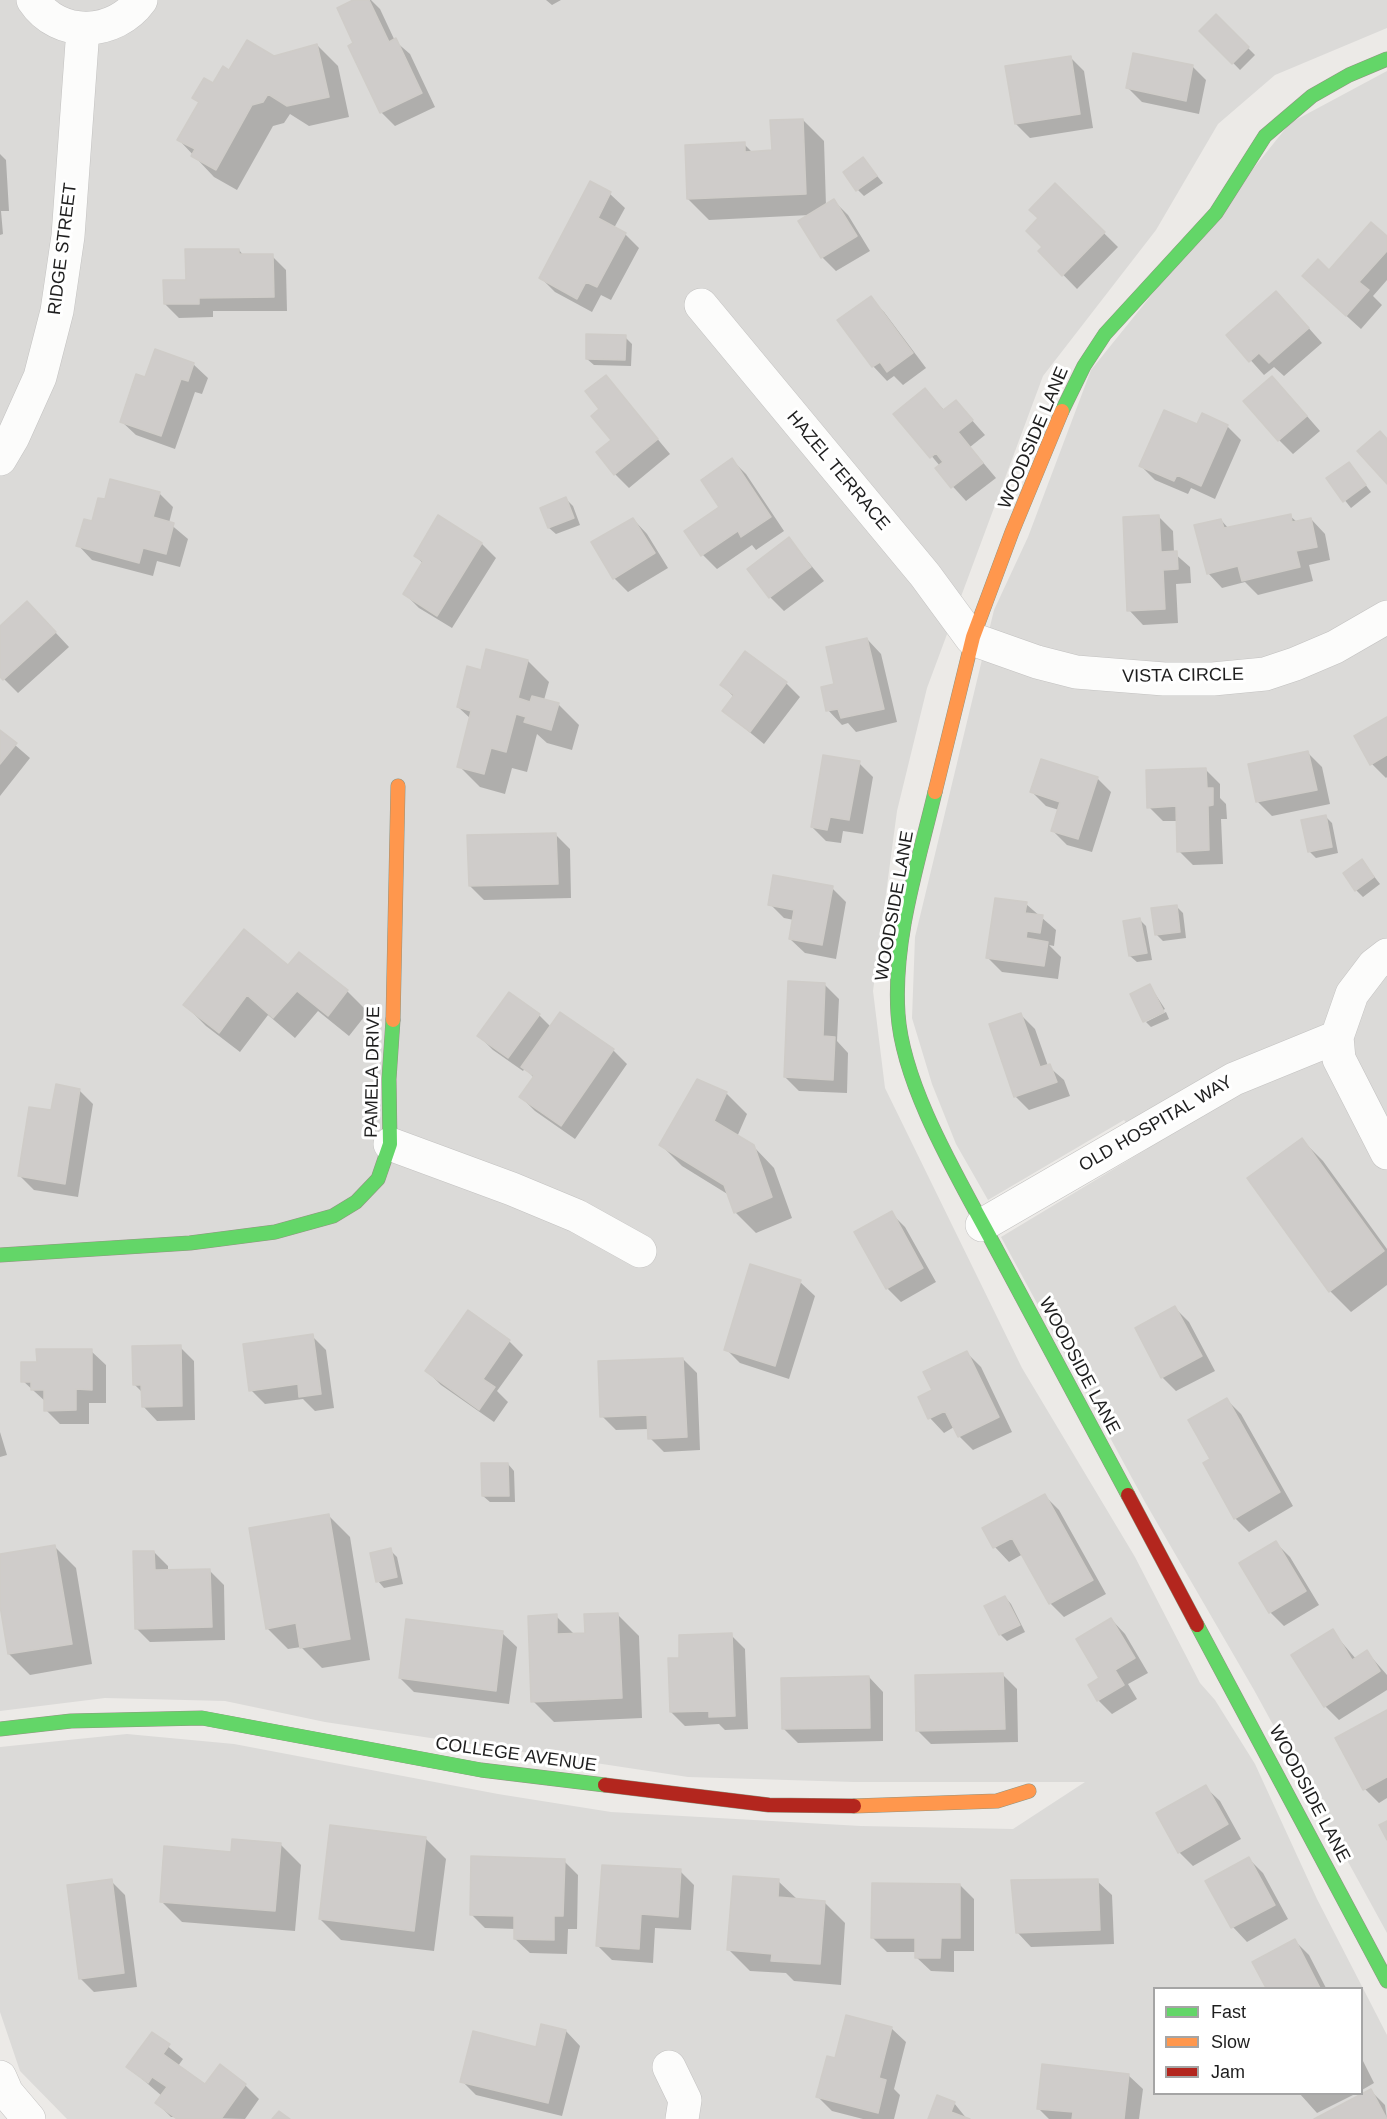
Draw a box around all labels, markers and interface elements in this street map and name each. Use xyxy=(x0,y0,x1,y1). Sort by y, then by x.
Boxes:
street label: RIDGE STREET xyxy=(44,182,82,316)
street label: WOODSIDE LANE xyxy=(994,364,1074,512)
street label: HAZEL TERRACE xyxy=(782,407,894,535)
street label: VISTA CIRCLE xyxy=(1122,664,1244,688)
street label: WOODSIDE LANE xyxy=(871,829,919,983)
street label: PAMELA DRIVE xyxy=(361,1006,385,1138)
street label: OLD HOSPITAL WAY xyxy=(1075,1071,1237,1177)
street label: WOODSIDE LANE xyxy=(1034,1294,1124,1438)
street label: WOODSIDE LANE xyxy=(1264,1722,1354,1866)
street label: COLLEGE AVENUE xyxy=(434,1733,598,1777)
legend xyxy=(1153,1987,1363,2095)
text: Fast xyxy=(1211,2002,1246,2022)
text: Slow xyxy=(1211,2032,1250,2052)
text: Jam xyxy=(1211,2062,1245,2082)

